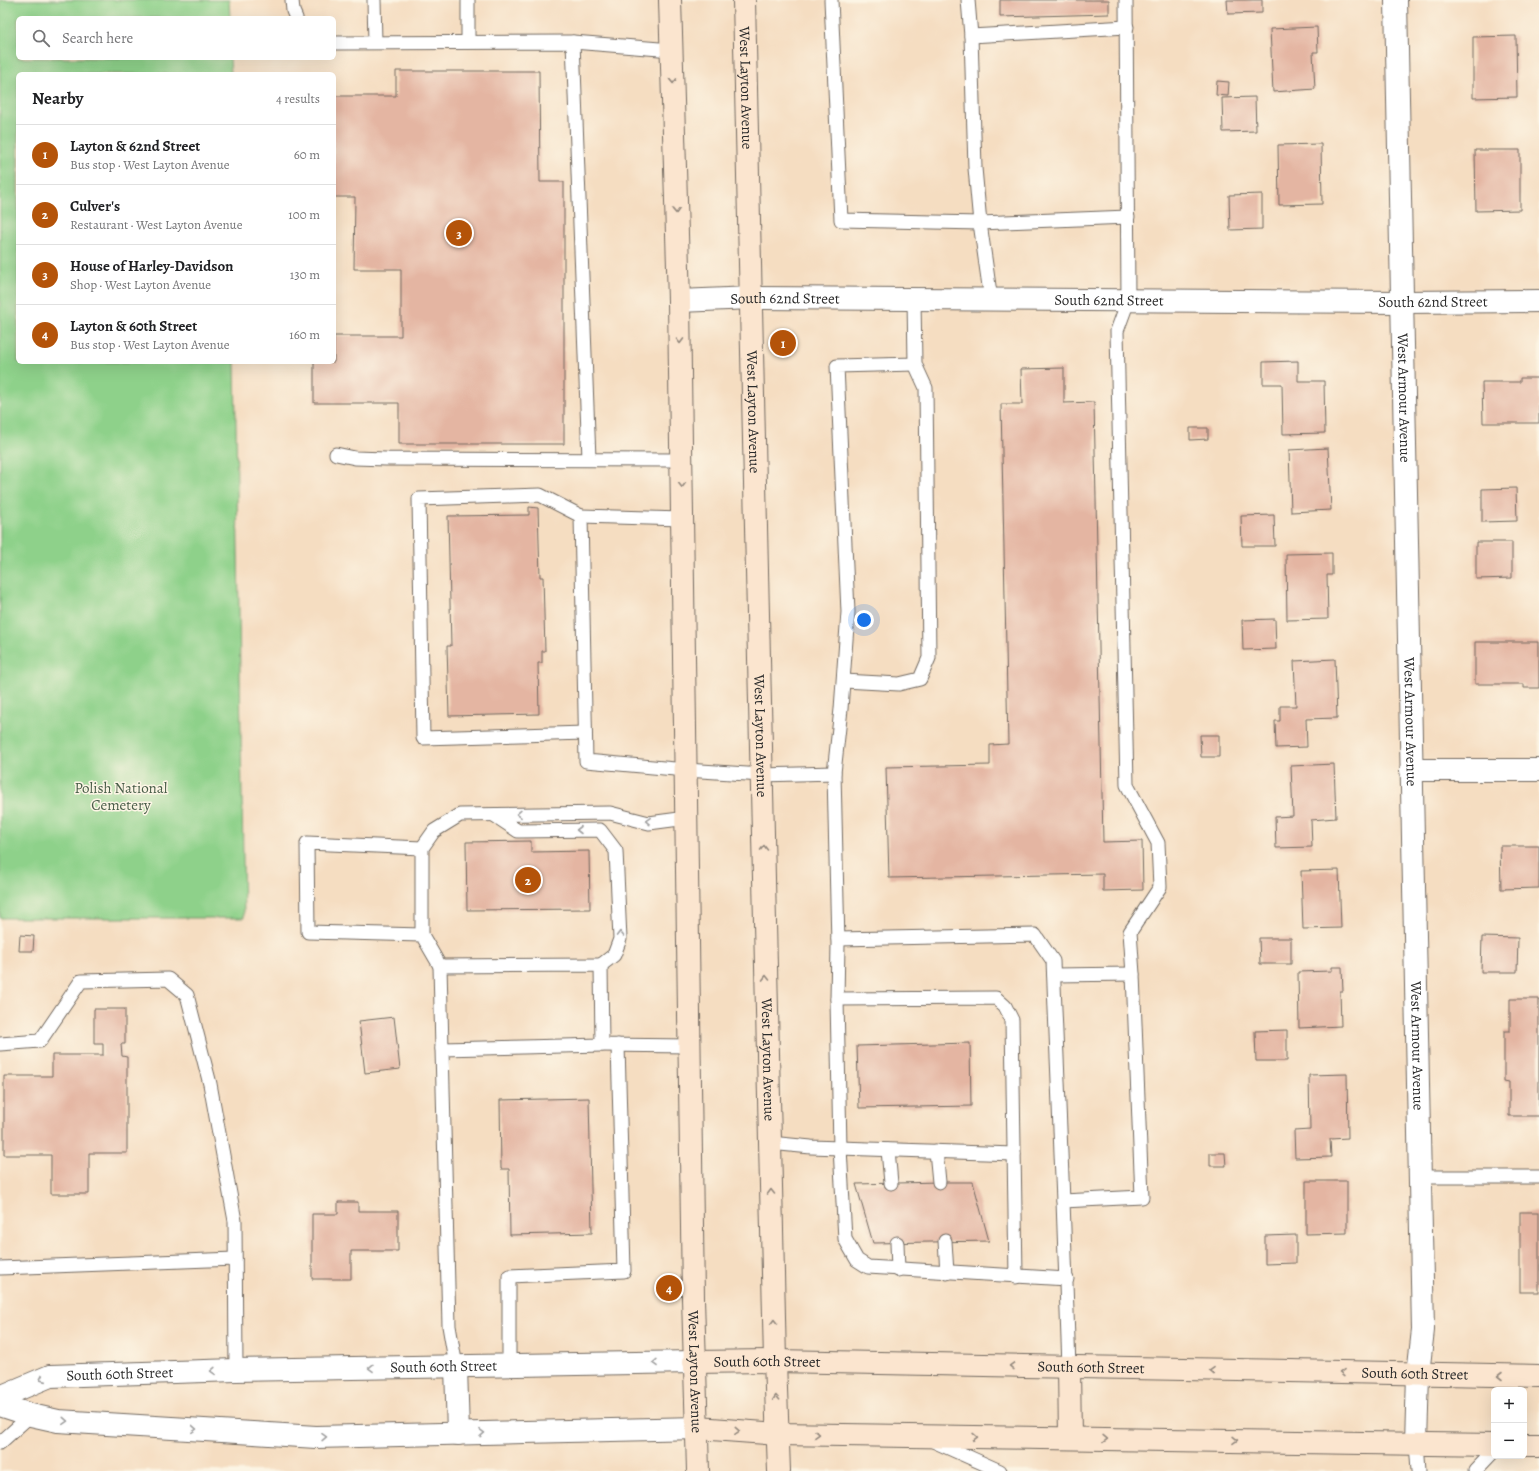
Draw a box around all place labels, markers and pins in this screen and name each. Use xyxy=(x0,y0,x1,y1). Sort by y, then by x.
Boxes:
pin: 3 xyxy=(446,218,472,248)
pin: 1 xyxy=(770,328,796,358)
pin: 2 xyxy=(515,865,541,895)
pin: 4 xyxy=(656,1273,682,1303)

